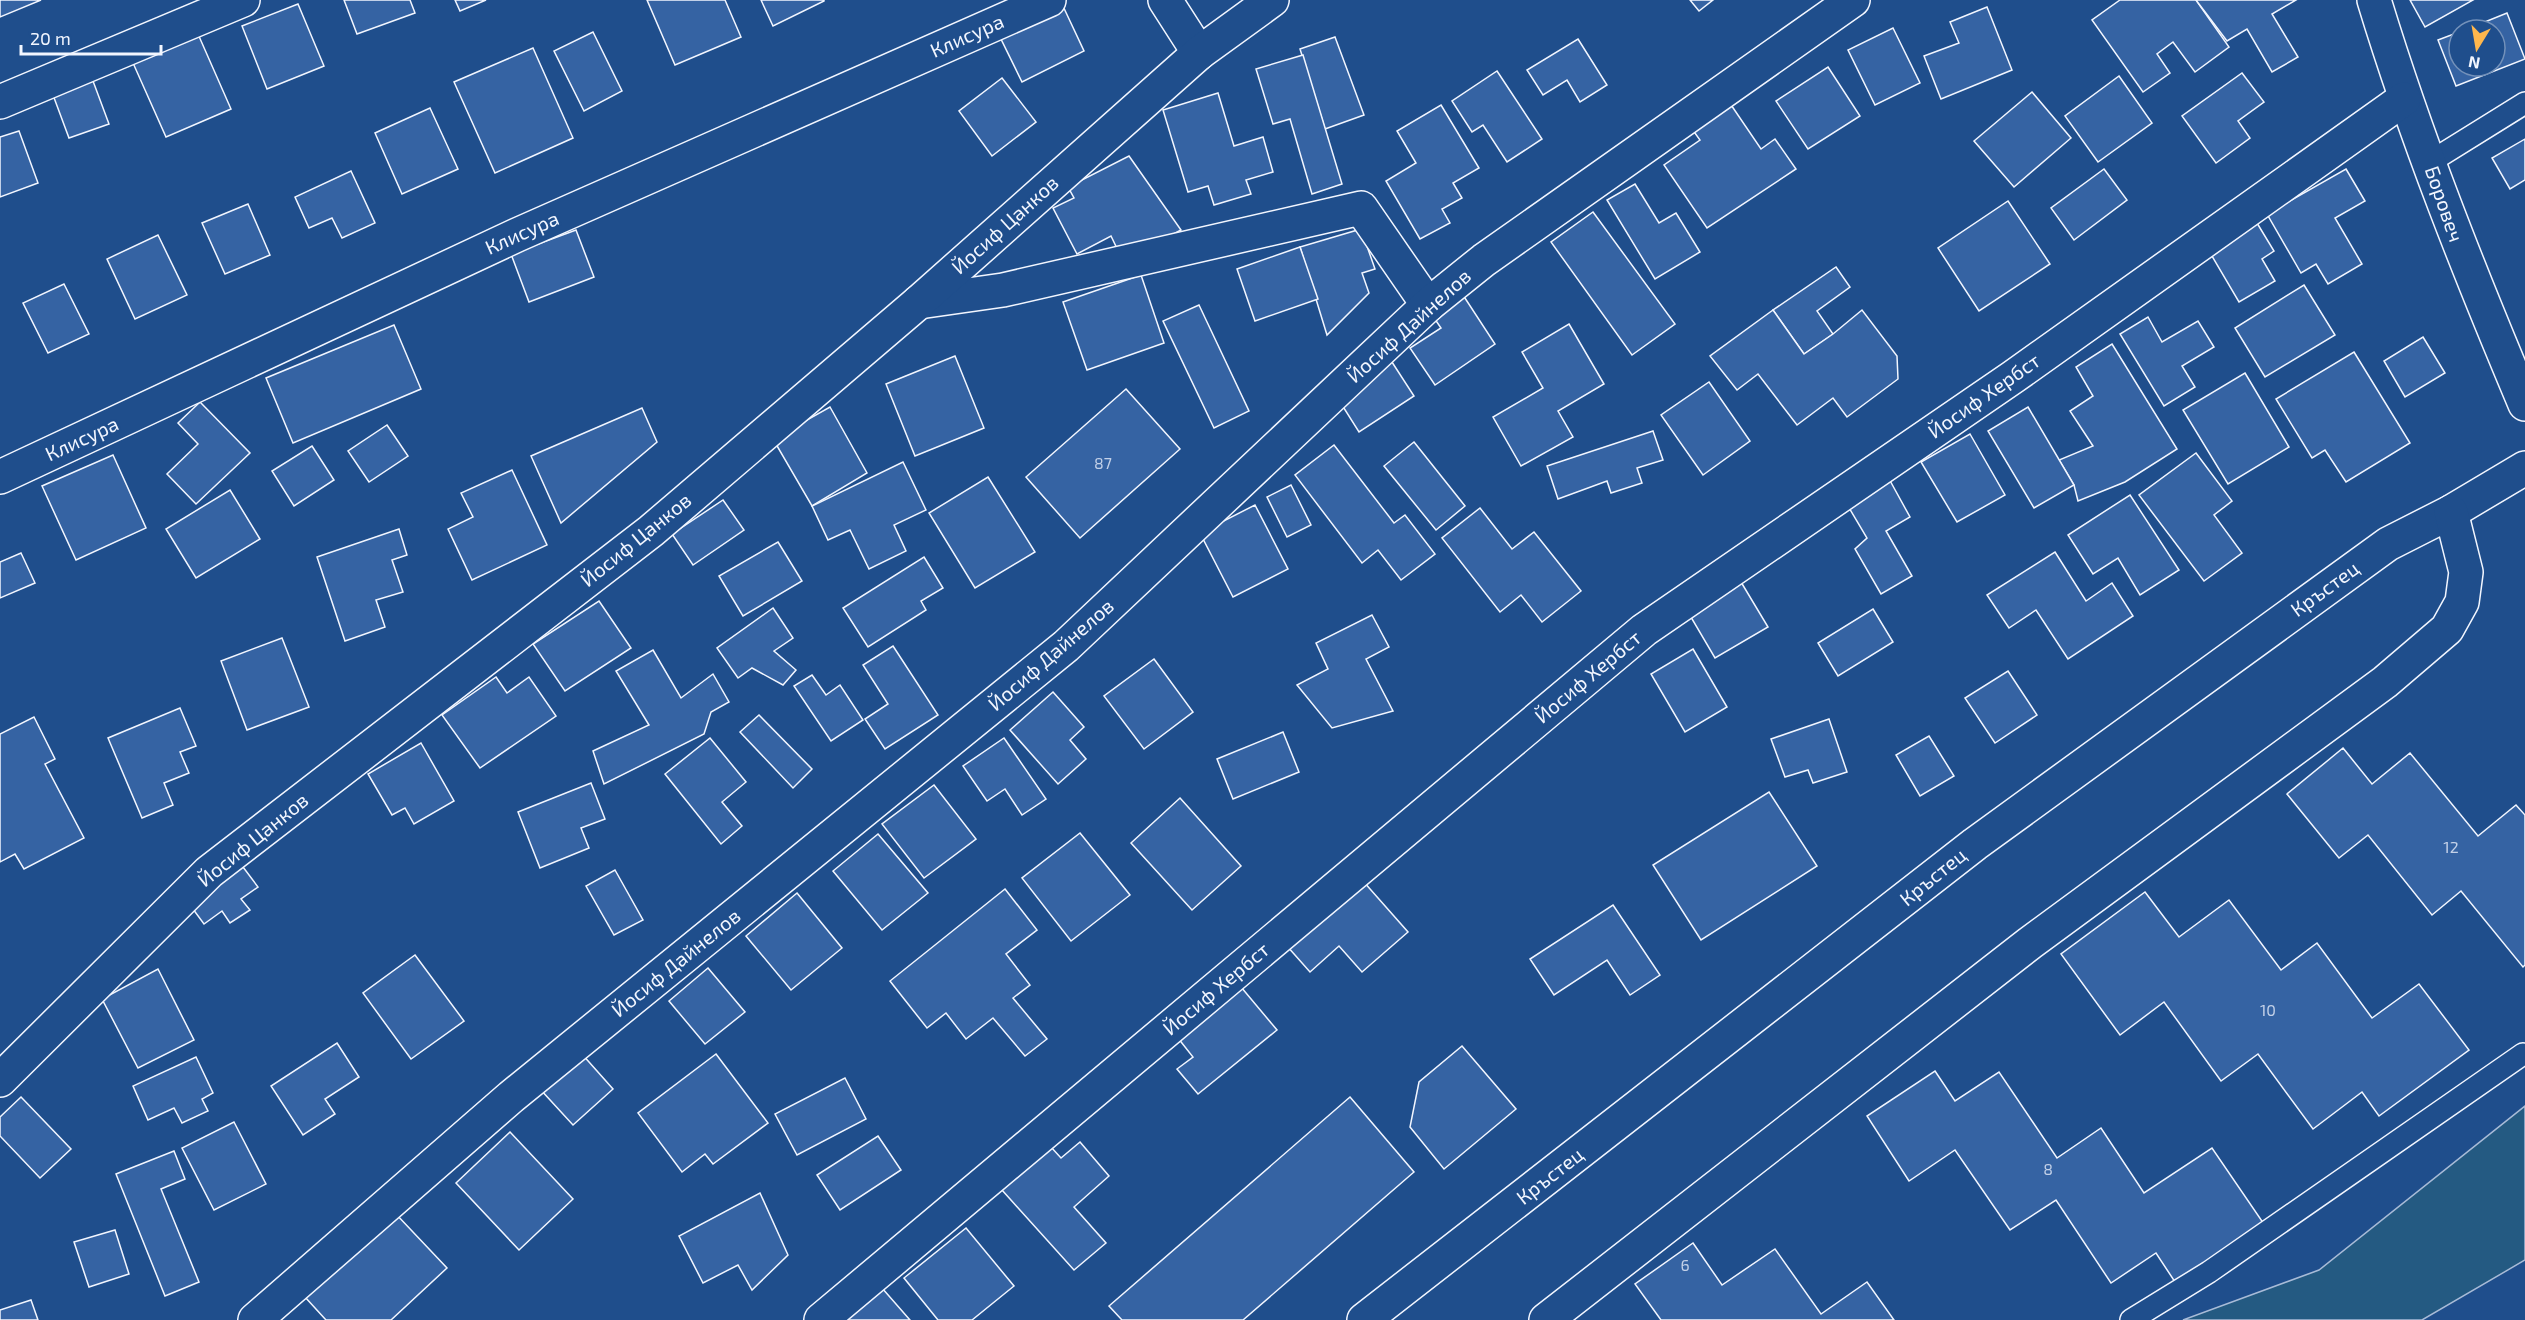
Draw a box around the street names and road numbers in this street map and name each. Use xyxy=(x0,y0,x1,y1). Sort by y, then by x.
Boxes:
street label: Клисура xyxy=(926,8,1008,63)
street label: Боровеч xyxy=(2421,162,2469,245)
street label: Йосиф Цанков xyxy=(946,170,1063,278)
street label: Клисура xyxy=(481,205,563,260)
street label: Йосиф Дайнелов xyxy=(1341,263,1475,387)
street label: Йосиф Хербст xyxy=(1923,348,2044,443)
street label: Клисура xyxy=(41,411,122,466)
street label: Йосиф Цанков xyxy=(575,487,696,591)
street label: Кръстец xyxy=(2286,555,2363,621)
street label: Йосиф Дайнелов xyxy=(983,593,1118,715)
street label: Йосиф Хербст xyxy=(1529,625,1646,728)
street label: Йосиф Цанков xyxy=(192,787,313,891)
street label: Кръстец xyxy=(1894,842,1970,910)
street label: Йосиф Дайнелов xyxy=(606,903,745,1021)
street label: Йосиф Хербст xyxy=(1157,937,1274,1040)
street label: Кръстец xyxy=(1511,1142,1588,1209)

